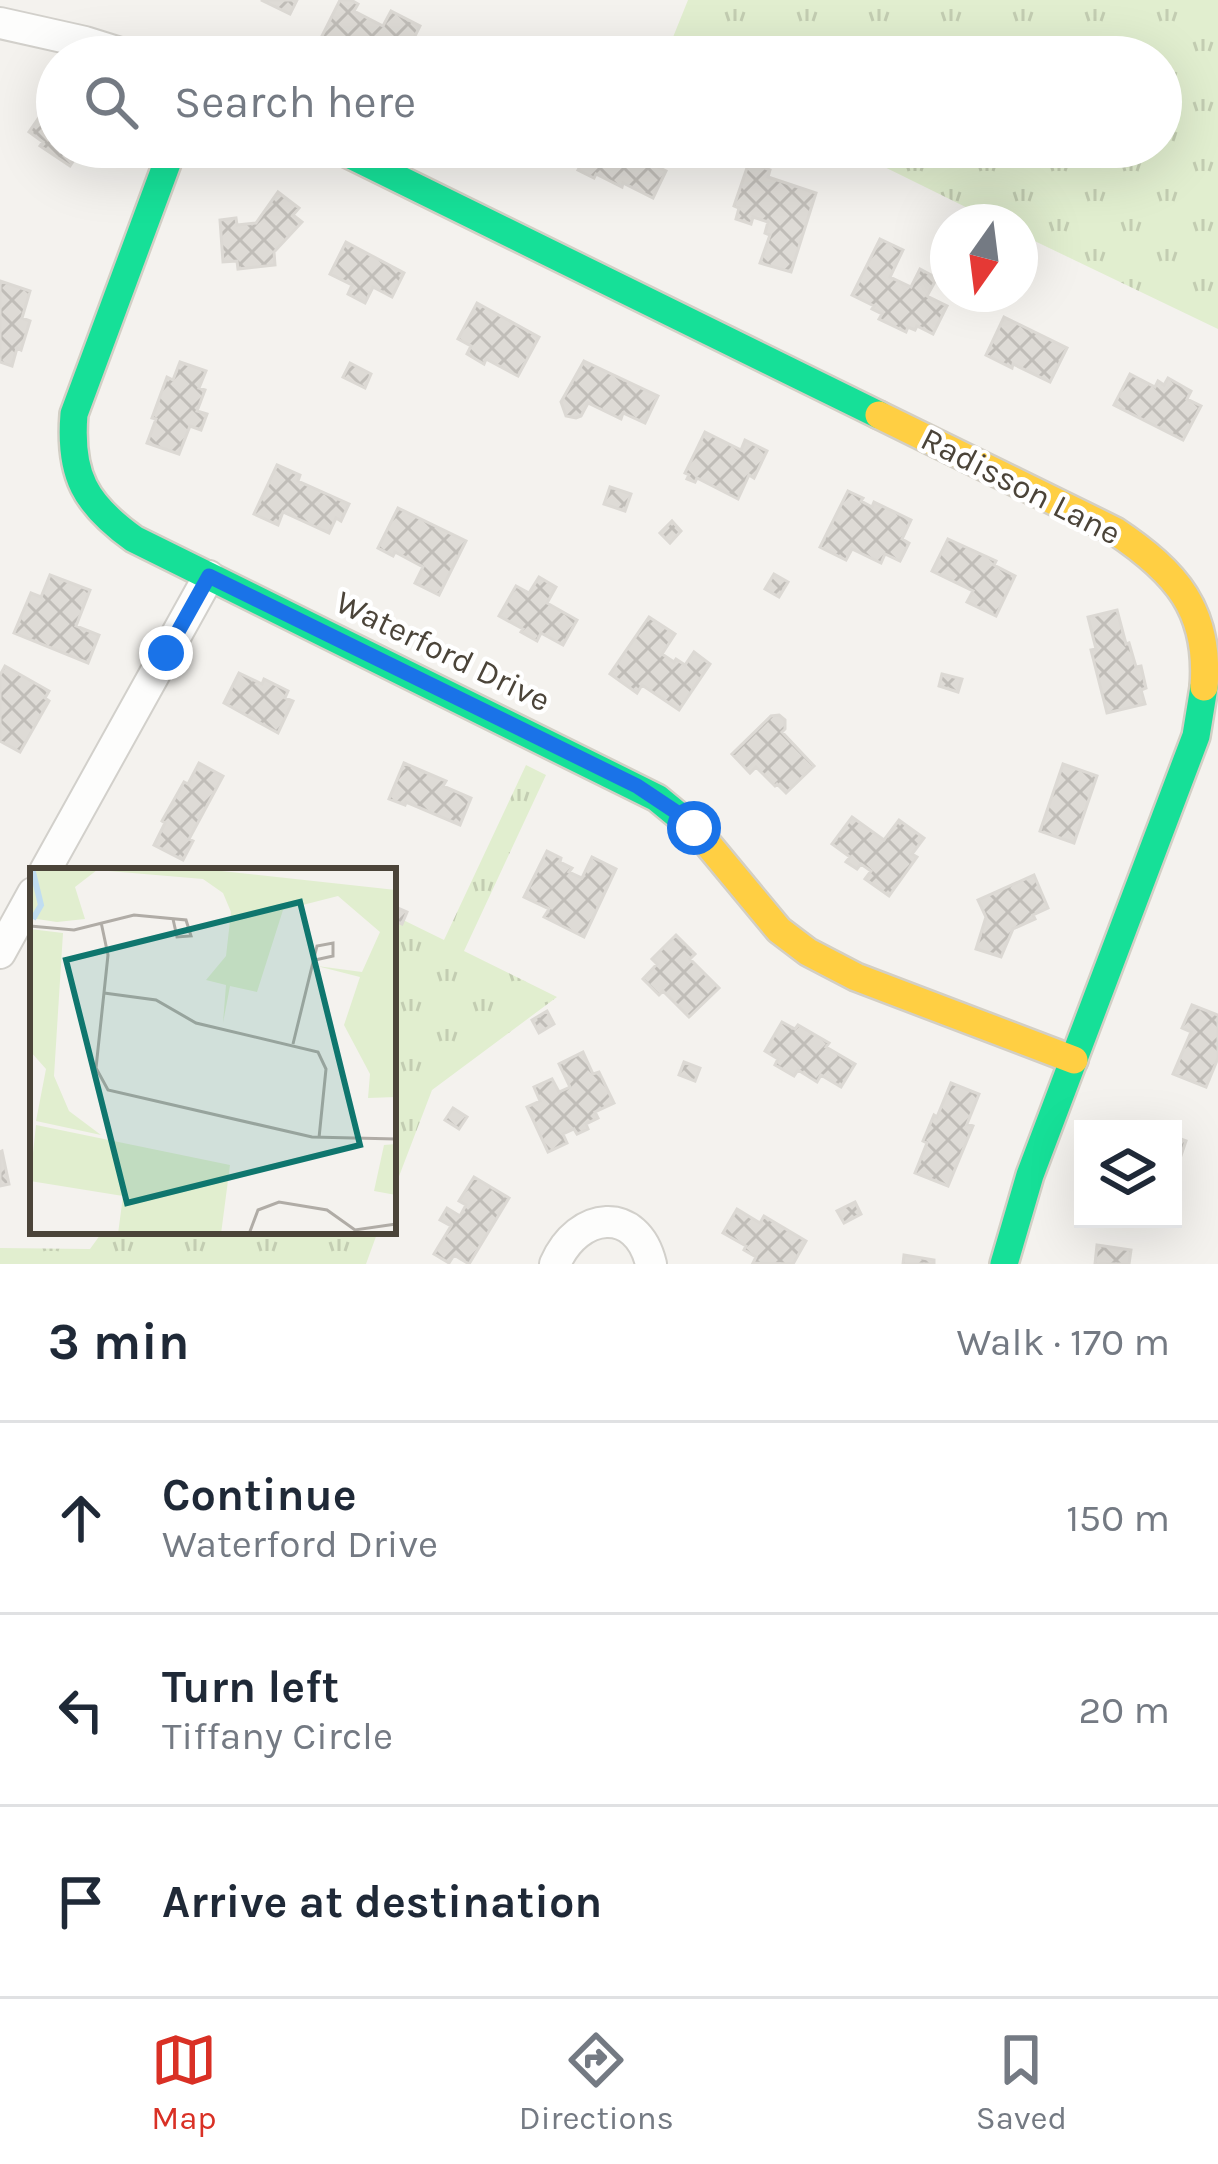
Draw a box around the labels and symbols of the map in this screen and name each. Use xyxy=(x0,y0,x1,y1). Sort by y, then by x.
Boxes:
north arrow xyxy=(930,204,1038,312)
street label: Radisson Lane xyxy=(915,419,1127,553)
street label: Waterford Drive xyxy=(330,583,556,719)
route end xyxy=(139,626,193,680)
route start xyxy=(667,801,721,855)
inset map xyxy=(30,868,396,1234)

